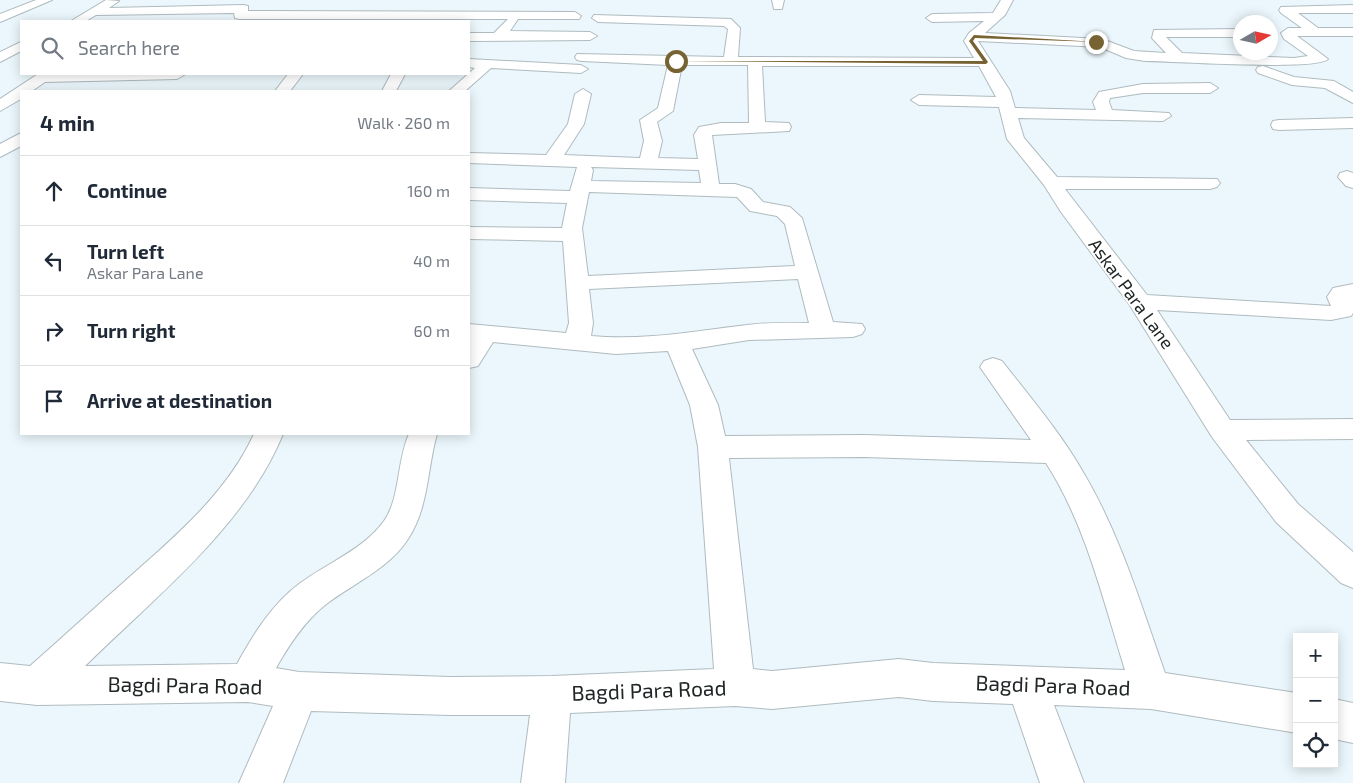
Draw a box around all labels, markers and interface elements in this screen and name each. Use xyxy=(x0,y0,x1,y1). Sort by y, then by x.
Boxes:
north arrow xyxy=(1233,15,1278,60)
search box xyxy=(20,20,470,75)
route end xyxy=(1085,31,1108,54)
icon: search xyxy=(38,34,66,62)
text: Search here xyxy=(78,36,180,59)
route start xyxy=(665,50,688,73)
text: 4 min xyxy=(40,110,95,135)
text: Walk · 260 m xyxy=(357,113,450,132)
icon: ahead xyxy=(40,177,68,205)
text: Continue xyxy=(87,179,167,202)
text: 160 m xyxy=(407,181,450,200)
street label: Askar Para Lane xyxy=(1084,234,1179,353)
text: Turn left xyxy=(87,240,164,263)
icon: left xyxy=(40,247,68,275)
text: 40 m xyxy=(413,251,450,270)
text: Askar Para Lane xyxy=(87,263,203,282)
icon: right xyxy=(40,317,68,345)
text: Turn right xyxy=(87,319,175,342)
text: 60 m xyxy=(414,321,450,340)
icon: arrive xyxy=(40,387,68,415)
text: Arrive at destination xyxy=(87,389,272,412)
map controls xyxy=(1293,633,1338,768)
button: + xyxy=(1293,633,1338,678)
street label: Bagdi Para Road xyxy=(975,669,1131,700)
street label: Bagdi Para Road xyxy=(107,671,263,698)
street label: Bagdi Para Road xyxy=(571,674,727,705)
button: − xyxy=(1293,678,1338,723)
button: locate xyxy=(1293,723,1338,768)

